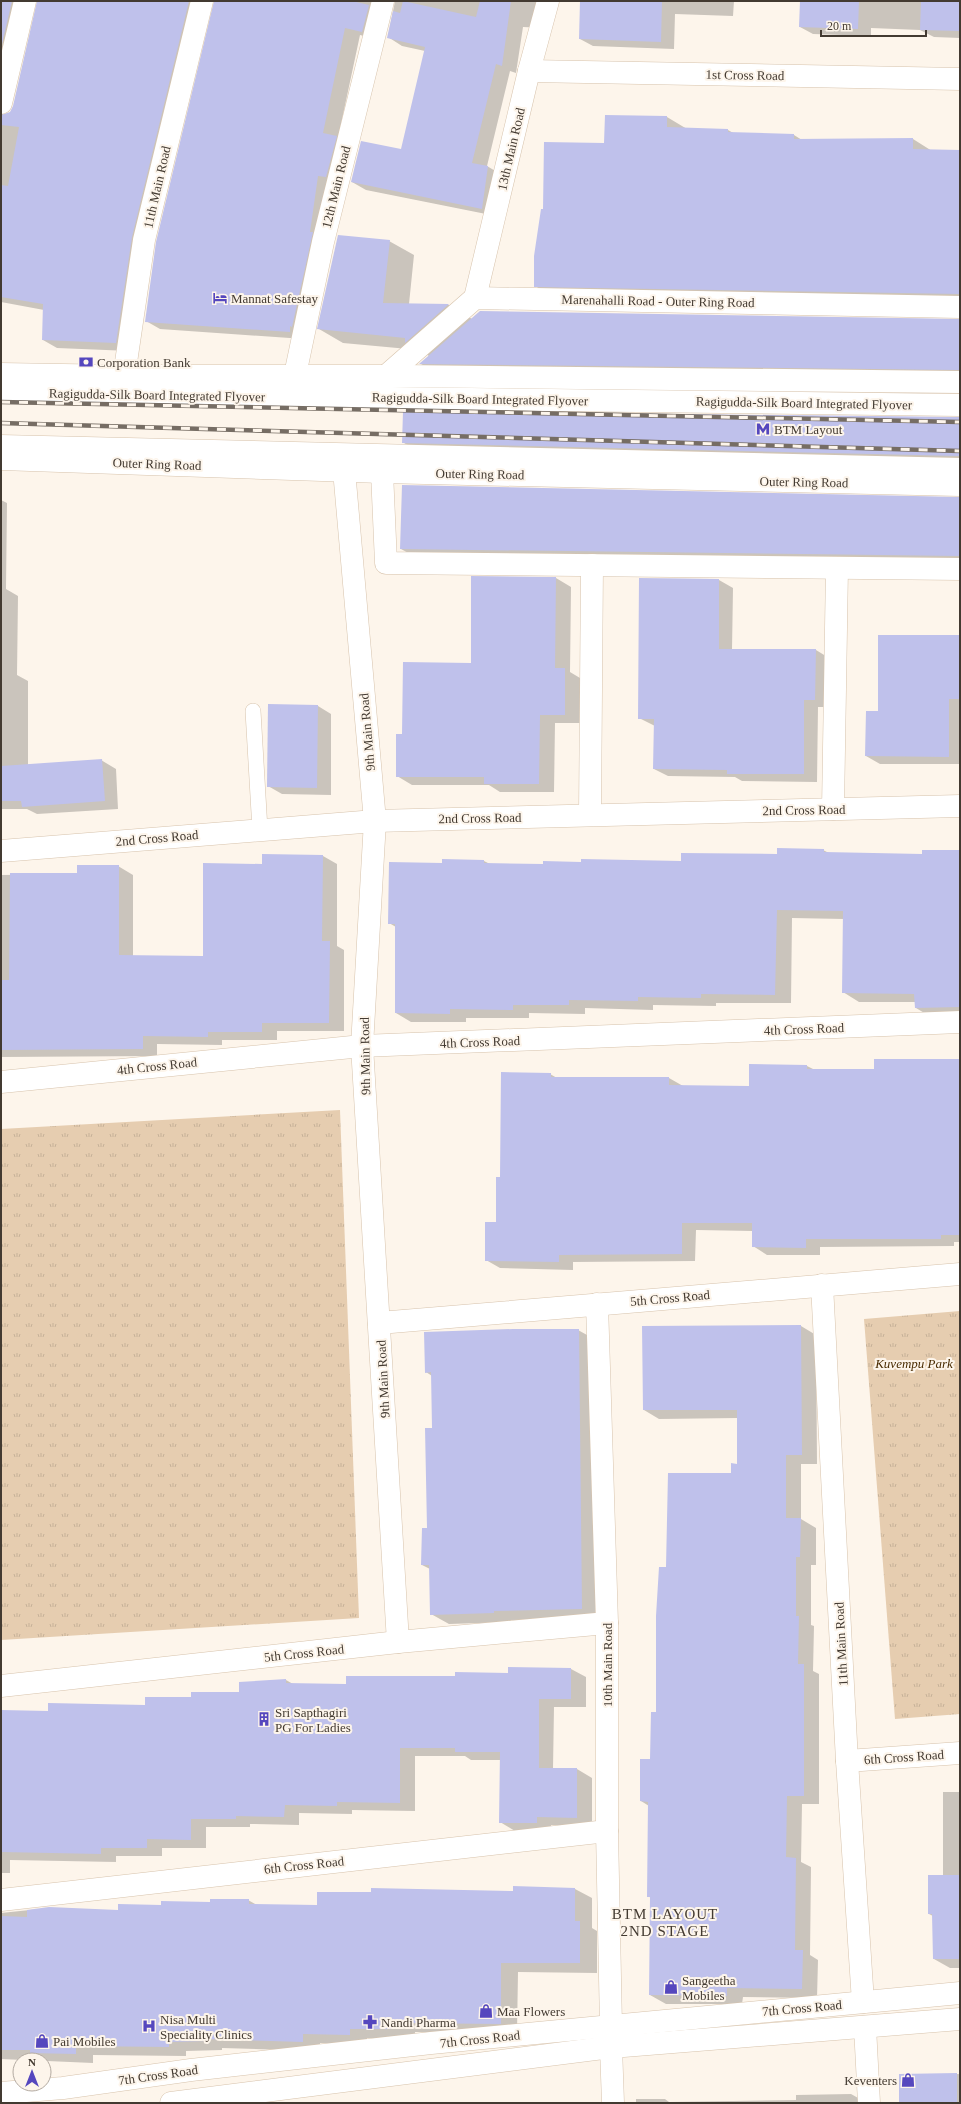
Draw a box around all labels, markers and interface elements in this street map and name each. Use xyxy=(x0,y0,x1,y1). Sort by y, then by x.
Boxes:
scale bar xyxy=(821,12,926,38)
text: 20 m xyxy=(827,19,852,33)
street label: 1st Cross Road xyxy=(706,67,785,83)
street label: 13th Main Road xyxy=(494,106,528,192)
street label: 11th Main Road xyxy=(140,144,174,230)
street label: 12th Main Road xyxy=(319,144,354,230)
hotel icon: Mannat Safestay xyxy=(212,290,228,306)
place label: Mannat Safestay xyxy=(231,291,319,306)
street label: Marenahalli Road - Outer Ring Road xyxy=(561,292,755,310)
bank icon: Corporation Bank xyxy=(78,354,94,370)
place label: Corporation Bank xyxy=(97,355,191,370)
street label: Ragigudda-Silk Board Integrated Flyover xyxy=(49,386,266,404)
street label: Ragigudda-Silk Board Integrated Flyover xyxy=(372,390,589,408)
street label: Ragigudda-Silk Board Integrated Flyover xyxy=(696,394,913,412)
metro station icon: BTM Layout xyxy=(755,421,771,437)
place label: BTM Layout xyxy=(774,422,843,437)
street label: Outer Ring Road xyxy=(112,455,202,473)
street label: Outer Ring Road xyxy=(435,466,525,482)
street label: Outer Ring Road xyxy=(759,474,849,490)
street label: 9th Main Road xyxy=(356,692,378,772)
street label: 2nd Cross Road xyxy=(762,802,846,818)
street label: 2nd Cross Road xyxy=(438,810,522,826)
street label: 2nd Cross Road xyxy=(115,827,200,849)
street label: 9th Main Road xyxy=(357,1016,373,1095)
street label: 4th Cross Road xyxy=(764,1020,845,1038)
street label: 4th Cross Road xyxy=(440,1033,521,1051)
street label: 4th Cross Road xyxy=(116,1054,198,1078)
street label: 5th Cross Road xyxy=(629,1287,711,1309)
street label: 9th Main Road xyxy=(373,1339,393,1418)
park label: Kuvempu Park xyxy=(874,1356,953,1371)
street label: 11th Main Road xyxy=(831,1601,851,1686)
street label: 10th Main Road xyxy=(600,1622,615,1707)
street label: 5th Cross Road xyxy=(263,1641,345,1665)
place label: Sri Sapthagiri PG For Ladies xyxy=(275,1705,351,1735)
building icon: Sri Sapthagiri PG For Ladies xyxy=(256,1711,272,1727)
street label: 6th Cross Road xyxy=(863,1747,945,1767)
street label: 6th Cross Road xyxy=(263,1853,345,1877)
district label: BTM LAYOUT 2ND STAGE xyxy=(612,1906,718,1939)
place label: Sangeetha Mobiles xyxy=(682,1973,736,2003)
shop icon: Sangeetha Mobiles xyxy=(663,1979,679,1995)
street label: 7th Cross Road xyxy=(761,1997,843,2019)
shop icon: Maa Flowers xyxy=(478,2003,494,2019)
place label: Maa Flowers xyxy=(497,2004,565,2019)
place label: Nisa Multi Speciality Clinics xyxy=(160,2012,252,2042)
pharmacy icon: Nandi Pharma xyxy=(362,2014,378,2030)
place label: Nandi Pharma xyxy=(381,2015,456,2030)
hospital icon: Nisa Multi Speciality Clinics xyxy=(141,2018,157,2034)
street label: 7th Cross Road xyxy=(439,2027,521,2051)
shop icon: Pai Mobiles xyxy=(34,2033,50,2049)
place label: Pai Mobiles xyxy=(53,2034,115,2049)
north arrow xyxy=(12,2052,52,2092)
text: N xyxy=(28,2056,36,2068)
street label: 7th Cross Road xyxy=(117,2062,199,2088)
shop icon: Keventers xyxy=(900,2072,916,2088)
place label: Keventers xyxy=(844,2073,897,2088)

